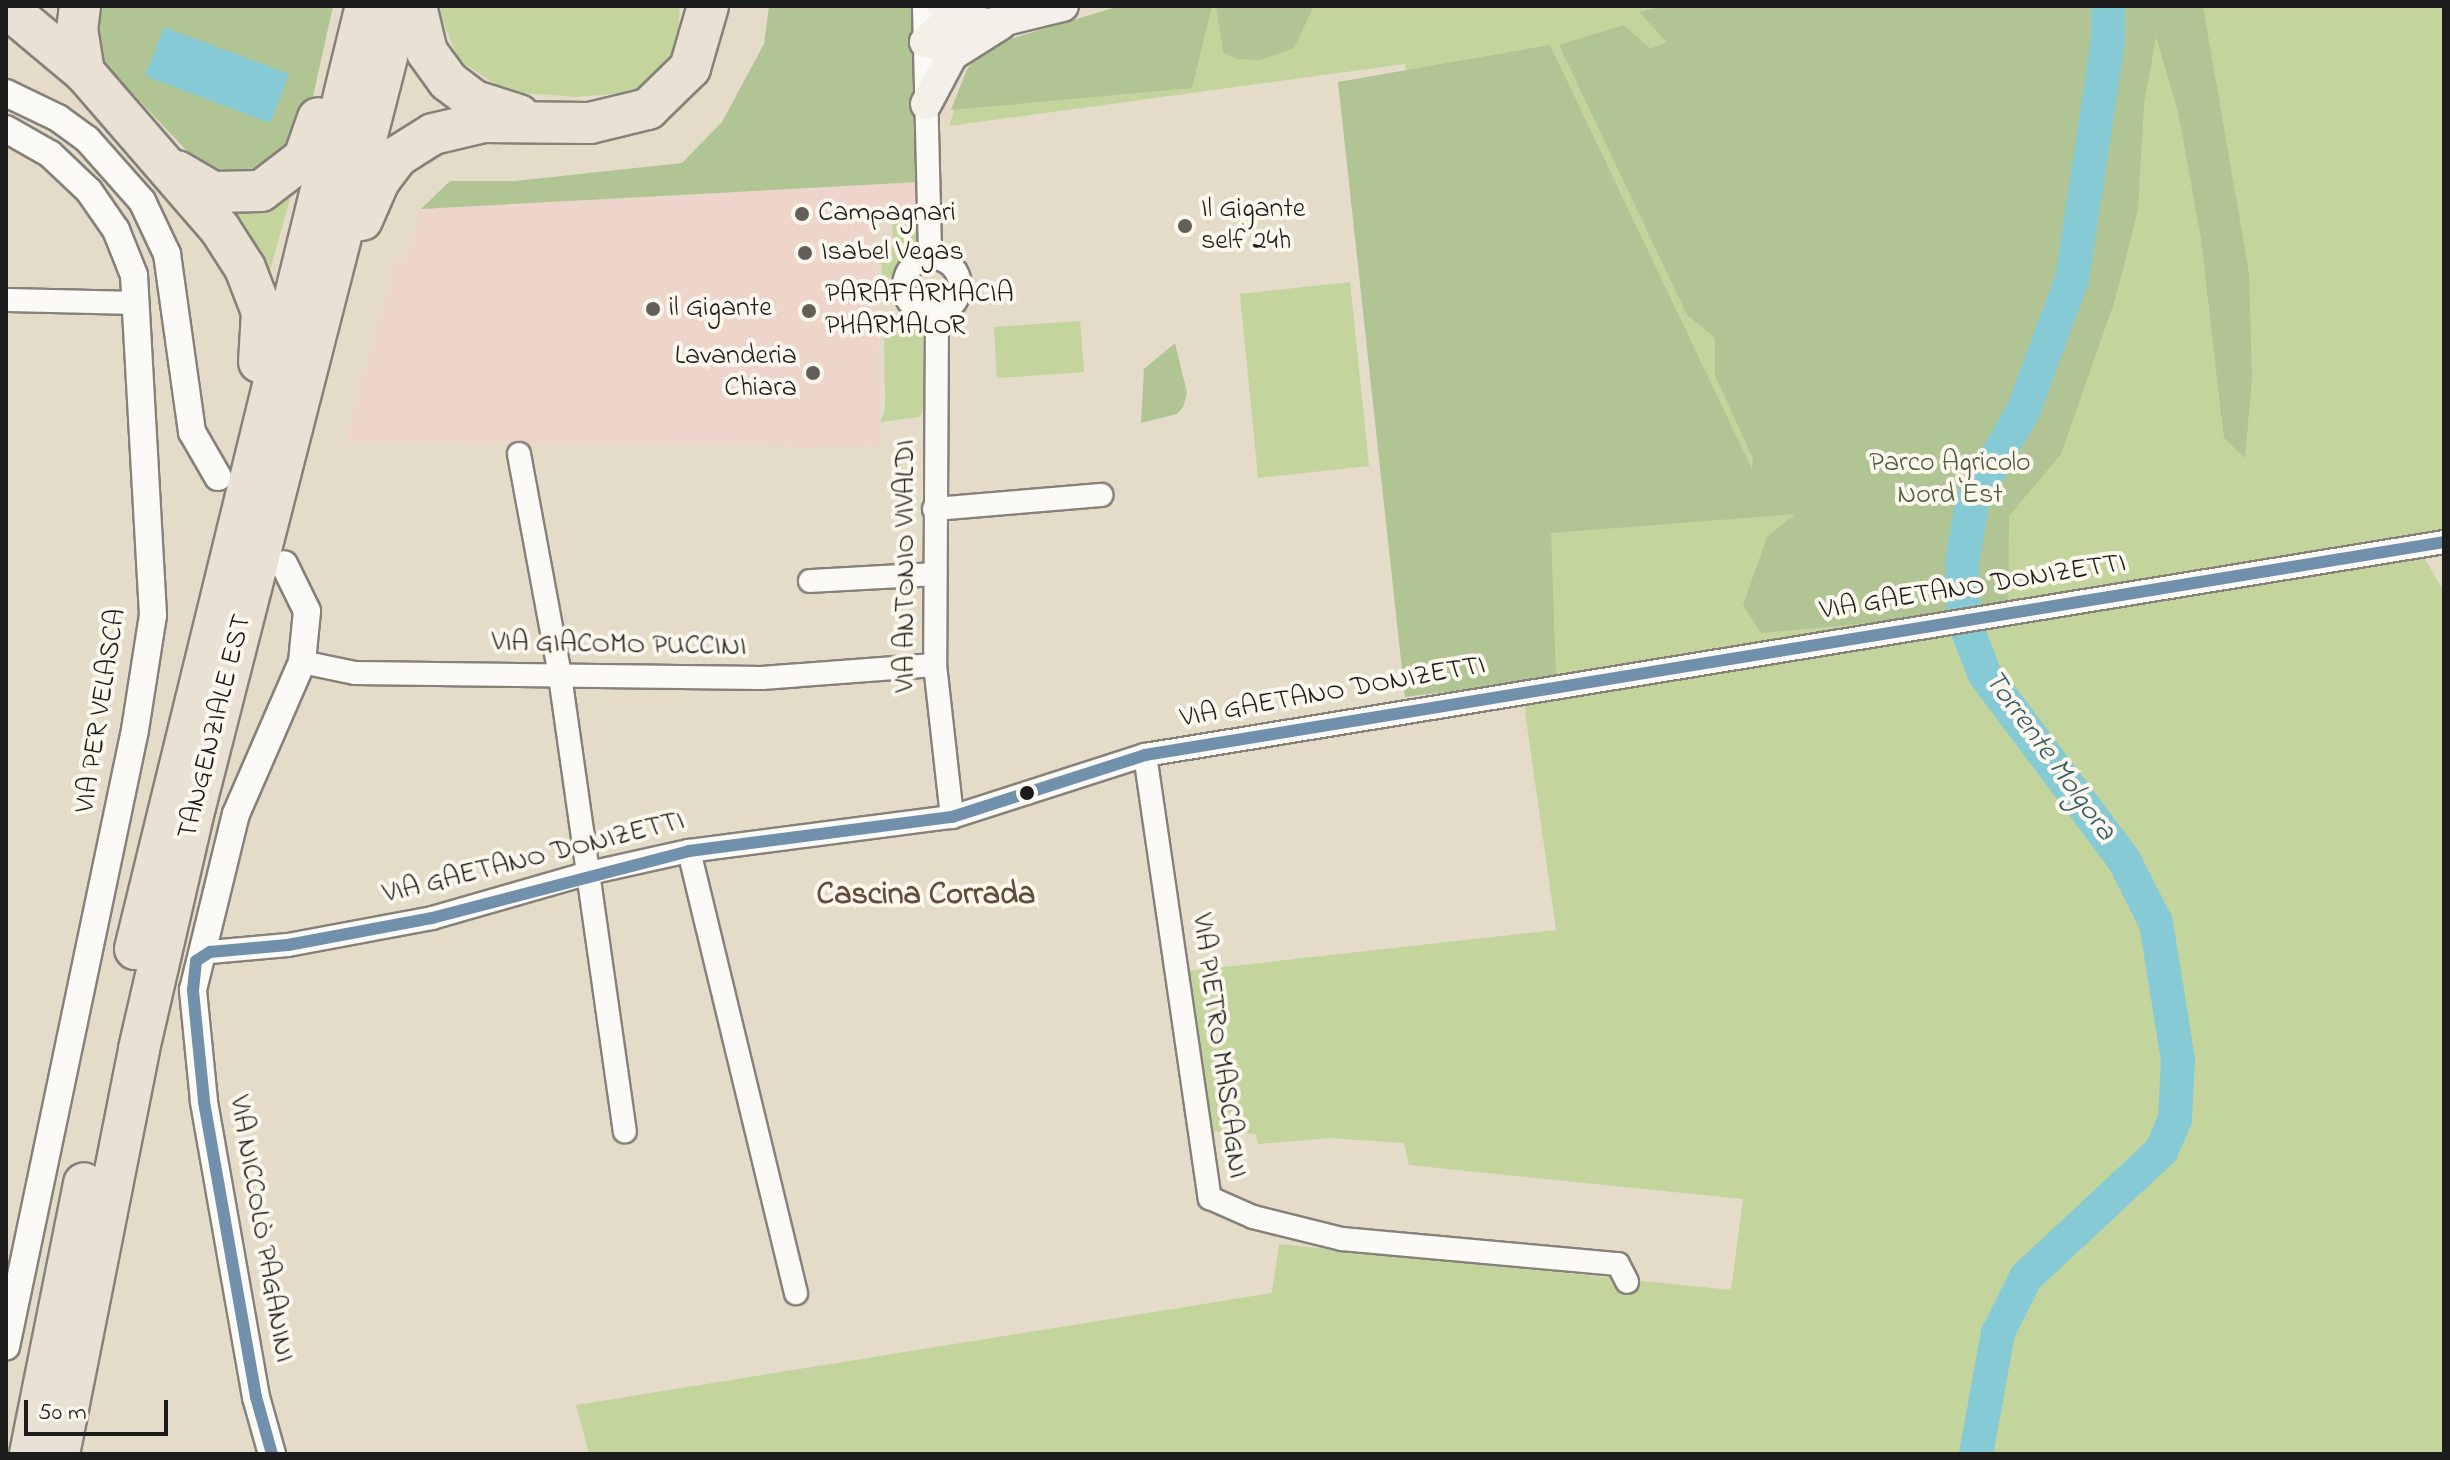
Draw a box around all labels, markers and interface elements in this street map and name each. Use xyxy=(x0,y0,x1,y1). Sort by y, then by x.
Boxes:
place label: Il Gigante self 24h xyxy=(1201,193,1305,259)
place label: Campagnari xyxy=(818,197,956,231)
marker: Campagnari xyxy=(793,205,811,223)
marker: Il Gigante self 24h xyxy=(1176,217,1194,235)
place label: Isabel Vegas xyxy=(821,236,964,270)
marker: Isabel Vegas xyxy=(796,244,814,262)
place label: PARAFARMACIA PHARMALOR xyxy=(825,278,1014,344)
place label: il Gigante xyxy=(669,292,772,326)
marker: il Gigante xyxy=(644,300,662,318)
marker: PARAFARMACIA PHARMALOR xyxy=(800,302,818,320)
place label: Lavanderia Chiara xyxy=(675,340,797,406)
marker: Lavanderia Chiara xyxy=(804,364,822,382)
street label: VIA ANTONIO VIVALDI xyxy=(890,439,924,693)
park label: Parco Agricolo Nord Est xyxy=(1869,447,2031,513)
street label: VIA GAETANO DONIZETTI xyxy=(1818,547,2128,629)
street label: VIA PER VELASCA xyxy=(69,606,135,816)
street label: TANGENZIALE EST xyxy=(172,611,260,843)
street label: VIA GIACOMO PUCCINI xyxy=(491,627,747,665)
street label: VIA GAETANO DONIZETTI xyxy=(1178,650,1488,736)
water label: Torrente Molgora xyxy=(1975,664,2123,848)
unlabelled marker xyxy=(1019,785,1035,801)
street label: VIA GAETANO DONIZETTI xyxy=(380,805,688,913)
district label: Cascina Corrada xyxy=(817,877,1035,915)
street label: VIA PIETRO MASCAGNI xyxy=(1183,911,1253,1181)
street label: VIA NICCOLÒ PAGANINI xyxy=(220,1093,300,1365)
scale bar xyxy=(28,1384,172,1434)
text: 50 m xyxy=(38,1396,87,1431)

